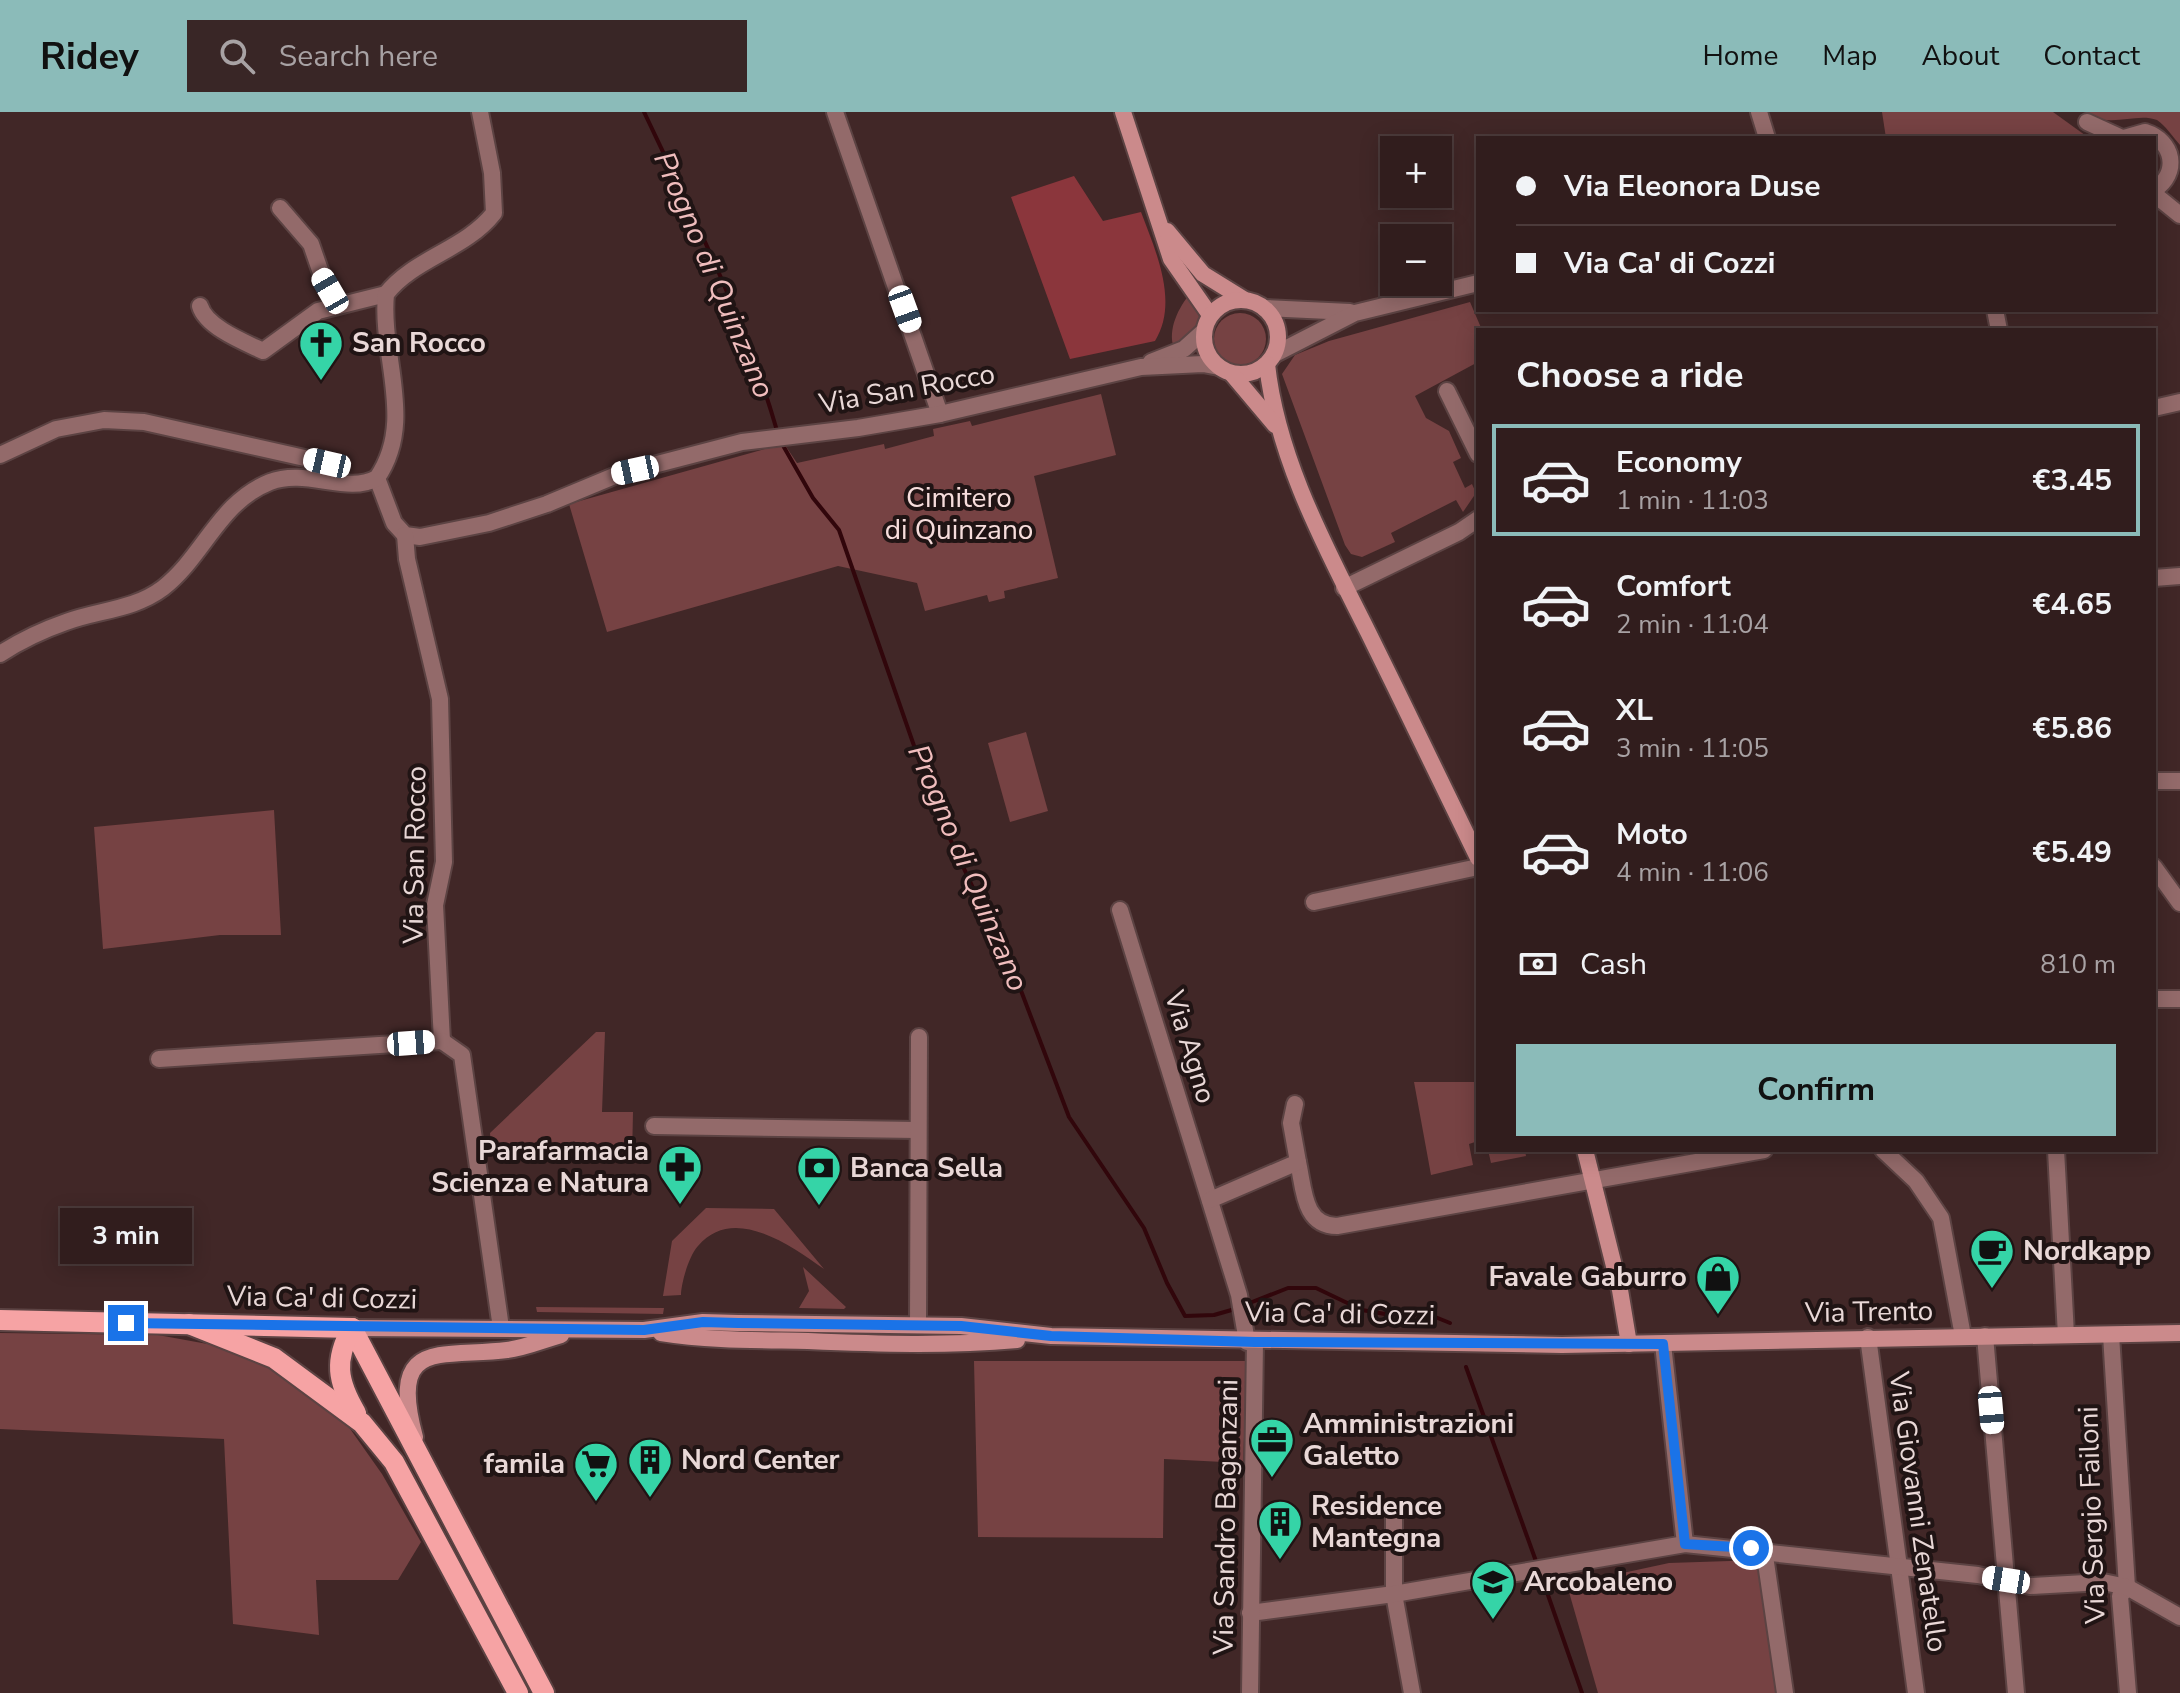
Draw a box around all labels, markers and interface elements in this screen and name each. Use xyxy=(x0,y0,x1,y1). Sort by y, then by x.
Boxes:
search box xyxy=(187,20,747,92)
text: Ridey xyxy=(40,31,139,82)
icon: search xyxy=(215,34,259,78)
text: Search here xyxy=(279,36,438,77)
text: Home xyxy=(1703,37,1778,75)
text: Map xyxy=(1822,37,1877,75)
text: About xyxy=(1921,37,1999,75)
text: Contact xyxy=(2043,37,2140,75)
map controls xyxy=(1380,136,1452,296)
button: + xyxy=(1380,136,1452,208)
water label: Progno di Quinzano xyxy=(643,145,785,405)
text: Via Eleonora Duse xyxy=(1564,166,1821,207)
button: − xyxy=(1380,224,1452,296)
text: Via Ca' di Cozzi xyxy=(1564,243,1775,284)
car xyxy=(308,264,352,318)
car xyxy=(886,282,924,336)
church icon: San Rocco xyxy=(297,319,345,382)
place label: San Rocco xyxy=(352,324,486,362)
text: Choose a ride xyxy=(1516,351,1744,400)
street label: Via San Rocco xyxy=(815,355,998,423)
text: Economy xyxy=(1616,442,1742,483)
icon: car xyxy=(1520,444,1592,516)
car xyxy=(301,446,353,480)
car xyxy=(609,453,661,487)
text: €3.45 xyxy=(2033,460,2112,501)
park label: Cimitero di Quinzano xyxy=(885,479,1033,549)
text: 1 min · 11:03 xyxy=(1616,483,1769,518)
text: Comfort xyxy=(1616,566,1731,607)
icon: car xyxy=(1520,568,1592,640)
text: €4.65 xyxy=(2033,584,2112,625)
text: 2 min · 11:04 xyxy=(1616,607,1769,642)
text: XL xyxy=(1616,690,1653,731)
icon: car xyxy=(1520,692,1592,764)
text: €5.86 xyxy=(2033,708,2112,749)
text: 3 min · 11:05 xyxy=(1616,731,1769,766)
water label: Progno di Quinzano xyxy=(897,738,1039,998)
street label: Via San Rocco xyxy=(394,766,436,945)
text: Moto xyxy=(1616,814,1688,855)
icon: car xyxy=(1520,816,1592,888)
text: €5.49 xyxy=(2033,832,2112,873)
text: 4 min · 11:06 xyxy=(1616,855,1769,890)
icon: cash xyxy=(1516,942,1560,986)
text: Cash xyxy=(1580,944,1647,985)
text: 810 m xyxy=(2040,947,2116,982)
street label: Via Agno xyxy=(1155,985,1225,1108)
car xyxy=(386,1029,436,1057)
button: Confirm xyxy=(1516,1044,2116,1136)
place label: Parafarmacia Scienza e Natura xyxy=(431,1132,649,1202)
pharmacy icon: Parafarmacia Scienza e Natura xyxy=(656,1143,704,1206)
bank icon: Banca Sella xyxy=(795,1144,843,1207)
place label: Banca Sella xyxy=(850,1149,1003,1187)
callout: 3 min xyxy=(60,1207,192,1263)
text: 3 min xyxy=(92,1218,160,1253)
cafe icon: Nordkapp xyxy=(1968,1227,2016,1290)
place label: Nordkapp xyxy=(2023,1232,2151,1270)
shop icon: Favale Gaburro xyxy=(1694,1253,1742,1316)
place label: Favale Gaburro xyxy=(1489,1258,1687,1296)
street label: Via Ca' di Cozzi xyxy=(226,1277,417,1319)
street label: Via Trento xyxy=(1803,1292,1934,1332)
street label: Via Ca' di Cozzi xyxy=(1244,1293,1435,1335)
route end xyxy=(108,1305,144,1341)
street label: Via Giovanni Zenatello xyxy=(1879,1368,1956,1655)
street label: Via Sandro Baganzani xyxy=(1205,1379,1247,1656)
car xyxy=(1977,1385,2005,1435)
place label: Amministrazioni Galetto xyxy=(1303,1405,1514,1475)
street label: Via Sergio Failoni xyxy=(2069,1406,2115,1625)
office icon: Amministrazioni Galetto xyxy=(1248,1416,1296,1479)
building icon: Nord Center xyxy=(626,1436,674,1499)
supermarket icon: famila xyxy=(572,1440,620,1503)
place label: Nord Center xyxy=(681,1441,840,1479)
place label: famila xyxy=(484,1445,565,1483)
place label: Residence Mantegna xyxy=(1311,1487,1442,1557)
building icon: Residence Mantegna xyxy=(1256,1498,1304,1561)
route start xyxy=(1733,1530,1769,1566)
school or university icon: Arcobaleno xyxy=(1469,1558,1517,1621)
place label: Arcobaleno xyxy=(1524,1563,1673,1601)
car xyxy=(1980,1564,2032,1596)

